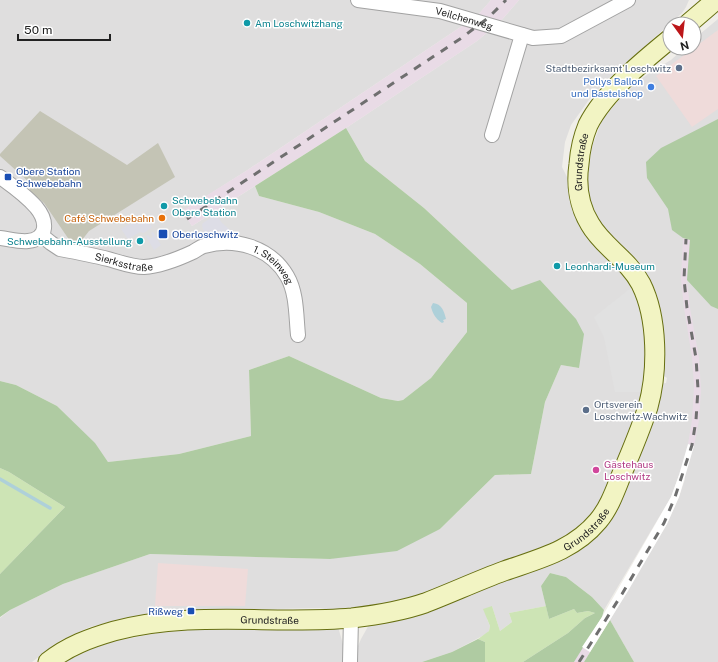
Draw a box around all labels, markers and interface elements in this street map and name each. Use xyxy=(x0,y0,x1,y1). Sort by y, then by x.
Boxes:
street label: Veilchenweg xyxy=(435,4,494,32)
scale bar xyxy=(18,16,110,42)
north arrow xyxy=(662,16,702,56)
place label: Am Loschwitzhang xyxy=(255,17,343,29)
marker: Am Loschwitzhang xyxy=(242,18,252,28)
text: 50 m xyxy=(24,23,52,37)
text: N xyxy=(679,39,690,53)
place label: Stadtbezirksamt Loschwitz xyxy=(545,62,671,74)
marker: Stadtbezirksamt Loschwitz xyxy=(674,63,684,73)
place label: Pollys Ballon und Bastelshop xyxy=(571,75,643,99)
marker: Pollys Ballon und Bastelshop xyxy=(646,82,656,92)
street label: Grundstraße xyxy=(572,131,591,192)
place label: Obere Station Schwebebahn xyxy=(16,165,82,189)
marker: Obere Station Schwebebahn xyxy=(3,172,13,182)
place label: Schwebebahn Obere Station xyxy=(172,194,238,218)
marker: Schwebebahn Obere Station xyxy=(159,201,169,211)
place label: Café Schwebebahn xyxy=(64,212,154,224)
marker: Café Schwebebahn xyxy=(157,213,167,223)
marker: Oberloschwitz xyxy=(157,228,169,240)
place label: Oberloschwitz xyxy=(172,228,238,240)
place label: Schwebebahn-Ausstellung xyxy=(7,235,132,247)
marker: Schwebebahn-Ausstellung xyxy=(135,236,145,246)
street label: 1. Steinweg xyxy=(252,242,296,286)
street label: Sierksstraße xyxy=(94,250,154,273)
place label: Leonhardi-Museum xyxy=(565,260,655,272)
marker: Leonhardi-Museum xyxy=(552,261,562,271)
place label: Ortsverein Loschwitz-Wachwitz xyxy=(594,398,688,422)
marker: Ortsverein Loschwitz-Wachwitz xyxy=(581,405,591,415)
place label: Gästehaus Loschwitz xyxy=(604,458,653,482)
marker: Gästehaus Loschwitz xyxy=(591,465,601,475)
street label: Grundstraße xyxy=(561,505,612,553)
place label: Rißweg xyxy=(148,605,183,617)
marker: Rißweg xyxy=(186,606,196,616)
street label: Grundstraße xyxy=(240,613,299,626)

